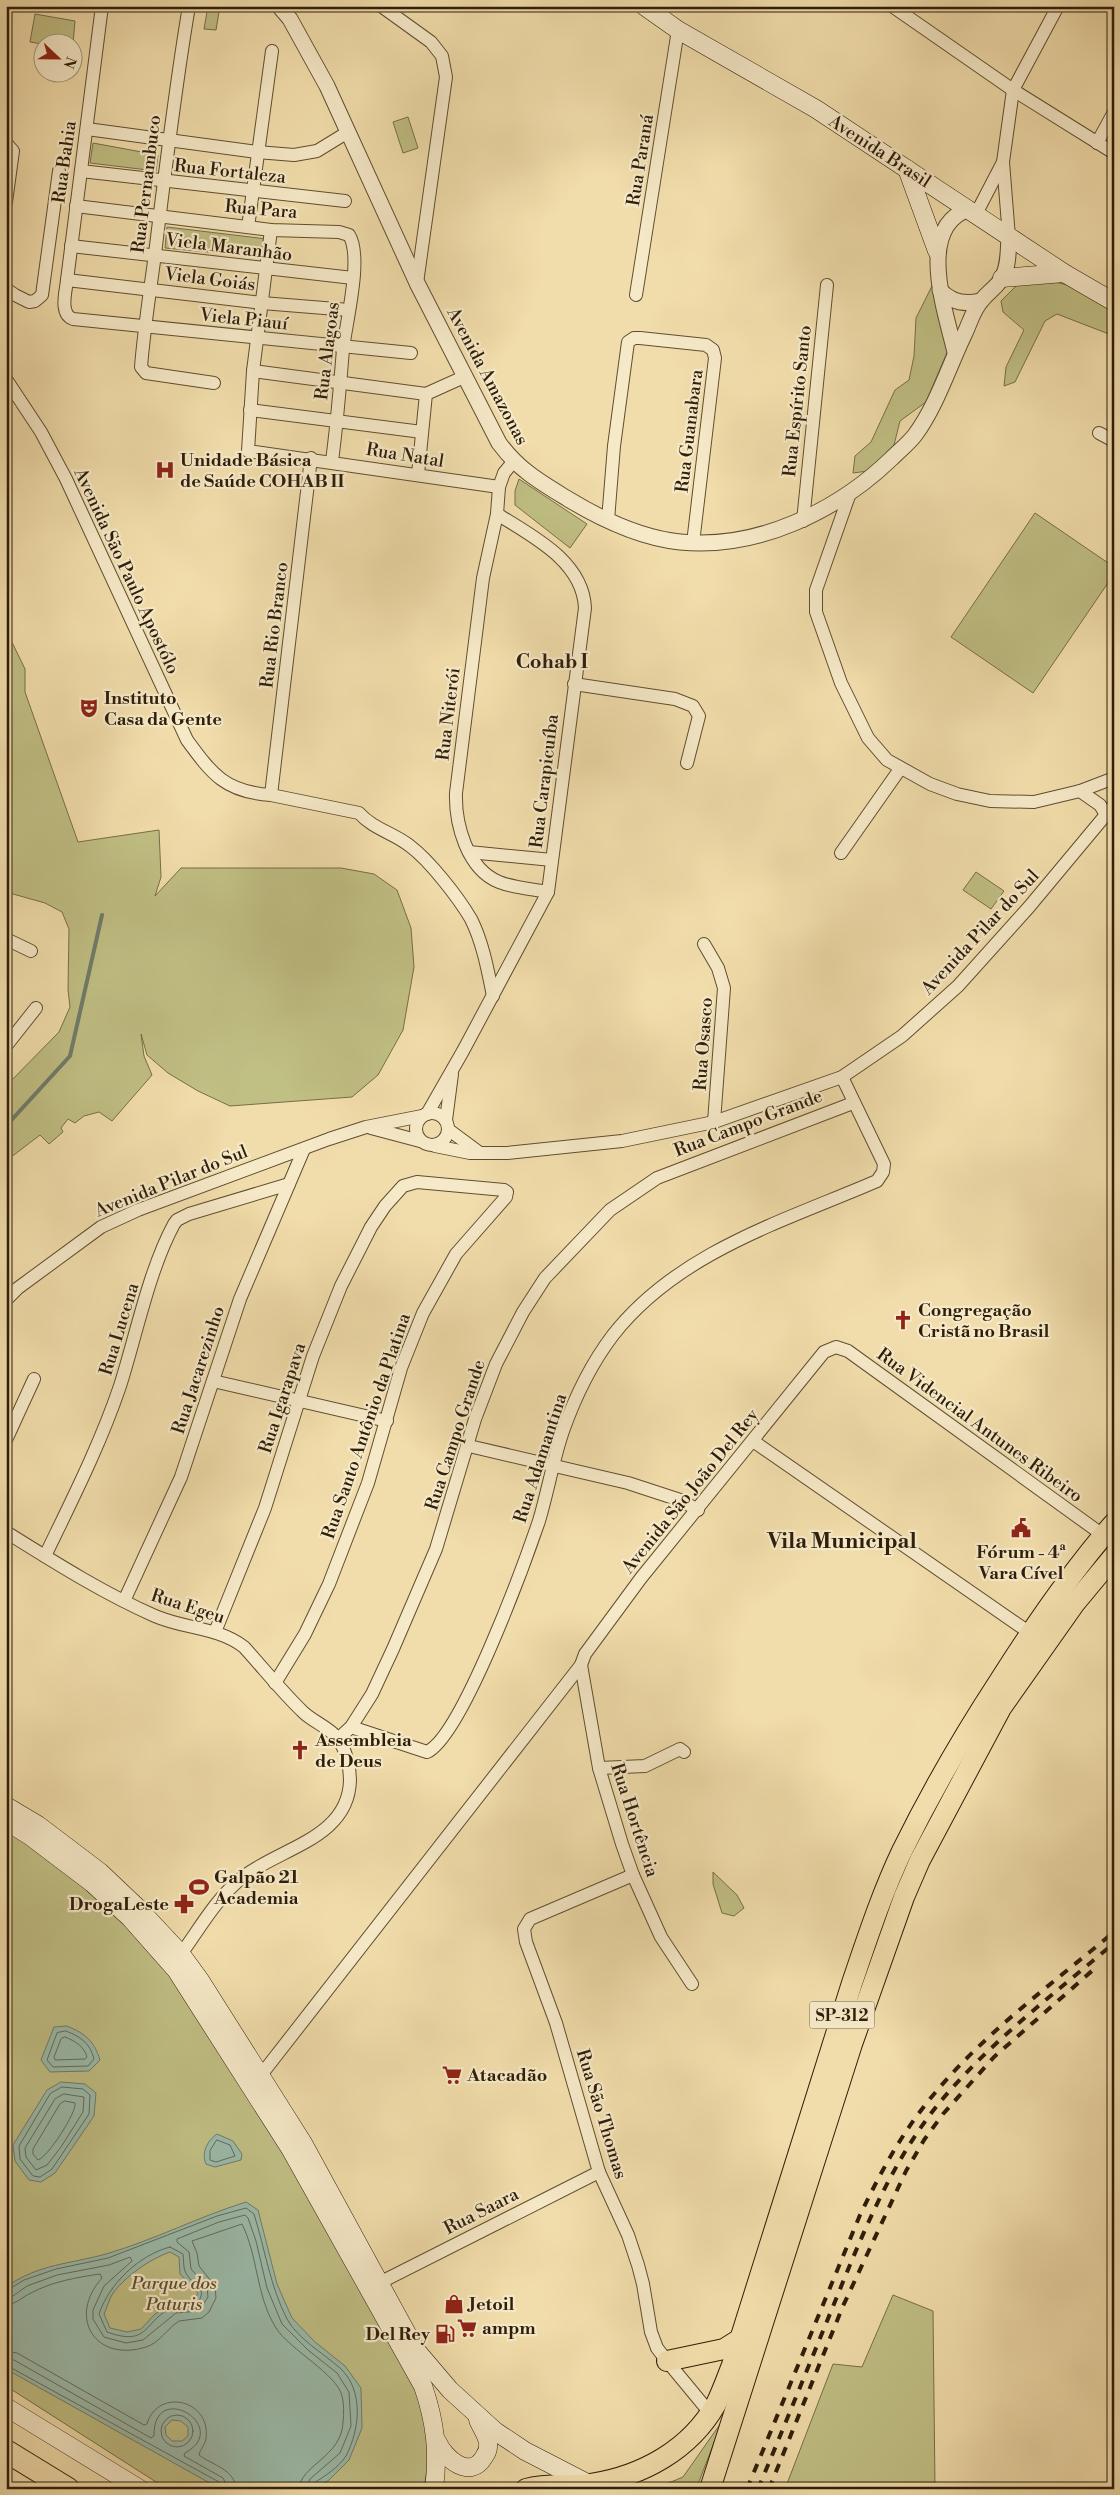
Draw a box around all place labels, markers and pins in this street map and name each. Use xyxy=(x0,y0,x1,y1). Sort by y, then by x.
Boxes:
place label: Unidade Básica de Saúde COHAB II xyxy=(180,449,345,493)
hospital icon: Unidade Básica de Saúde COHAB II xyxy=(154,459,176,481)
place label: Instituto Casa da Gente xyxy=(104,687,222,731)
theatre icon: Instituto Casa da Gente xyxy=(78,697,100,719)
place label: Congregação Cristã no Brasil xyxy=(918,1299,1050,1343)
church icon: Congregação Cristã no Brasil xyxy=(892,1309,914,1331)
public building icon: Fórum - 4ª Vara Cível xyxy=(1010,1517,1032,1539)
place label: Fórum - 4ª Vara Cível xyxy=(976,1541,1066,1585)
place label: Assembleia de Deus xyxy=(314,1729,412,1773)
church icon: Assembleia de Deus xyxy=(289,1739,311,1761)
place label: Galpão 21 Academia xyxy=(213,1866,299,1910)
sports icon: Galpão 21 Academia xyxy=(188,1876,210,1898)
place label: DrogaLeste xyxy=(69,1893,169,1916)
pharmacy icon: DrogaLeste xyxy=(173,1893,195,1915)
supermarket icon: Atacadão xyxy=(441,2064,463,2086)
place label: Atacadão xyxy=(466,2064,547,2087)
shop icon: Jetoil xyxy=(443,2293,465,2315)
place label: Jetoil xyxy=(466,2293,514,2316)
supermarket icon: ampm xyxy=(456,2317,478,2339)
place label: ampm xyxy=(482,2317,536,2340)
place label: Del Rey xyxy=(365,2323,431,2346)
fuel station icon: Del Rey xyxy=(434,2323,456,2345)

